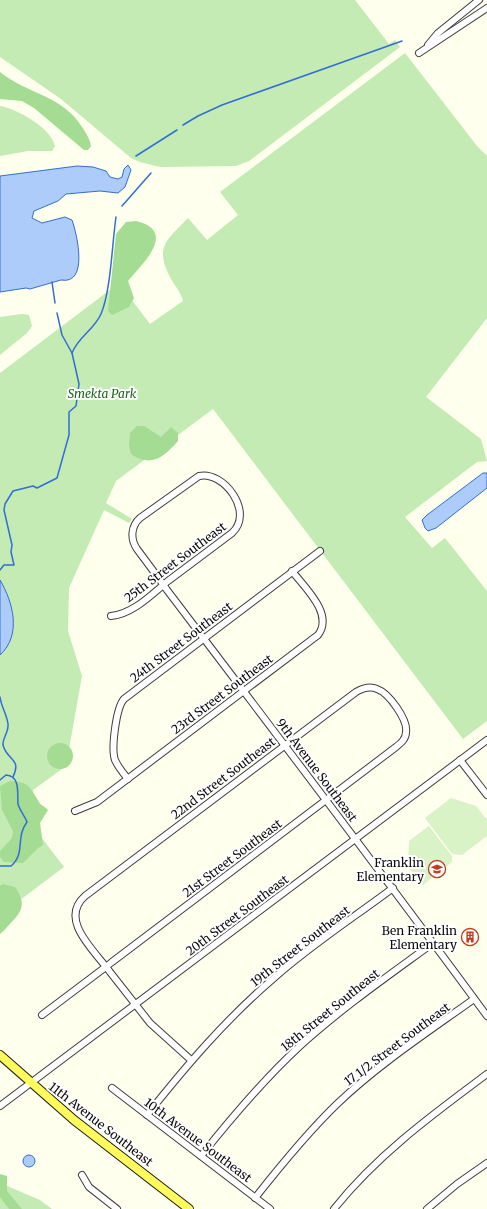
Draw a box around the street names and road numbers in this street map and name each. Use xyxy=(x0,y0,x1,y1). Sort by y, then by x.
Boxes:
street label: 25th Street Southeast xyxy=(121,519,229,605)
street label: 24th Street Southeast xyxy=(127,599,235,685)
street label: 23rd Street Southeast xyxy=(168,651,276,737)
street label: 9th Avenue Southeast xyxy=(273,716,361,825)
street label: 22nd Street Southeast xyxy=(168,734,278,822)
street label: 21st Street Southeast xyxy=(179,816,285,900)
street label: 20th Street Southeast xyxy=(183,871,292,959)
street label: 19th Street Southeast xyxy=(247,902,353,990)
street label: 18th Street Southeast xyxy=(278,966,382,1054)
street label: 17 1/2 Street Southeast xyxy=(341,999,453,1089)
street label: 11th Avenue Southeast xyxy=(46,1079,156,1169)
street label: 10th Avenue Southeast xyxy=(141,1095,255,1185)

